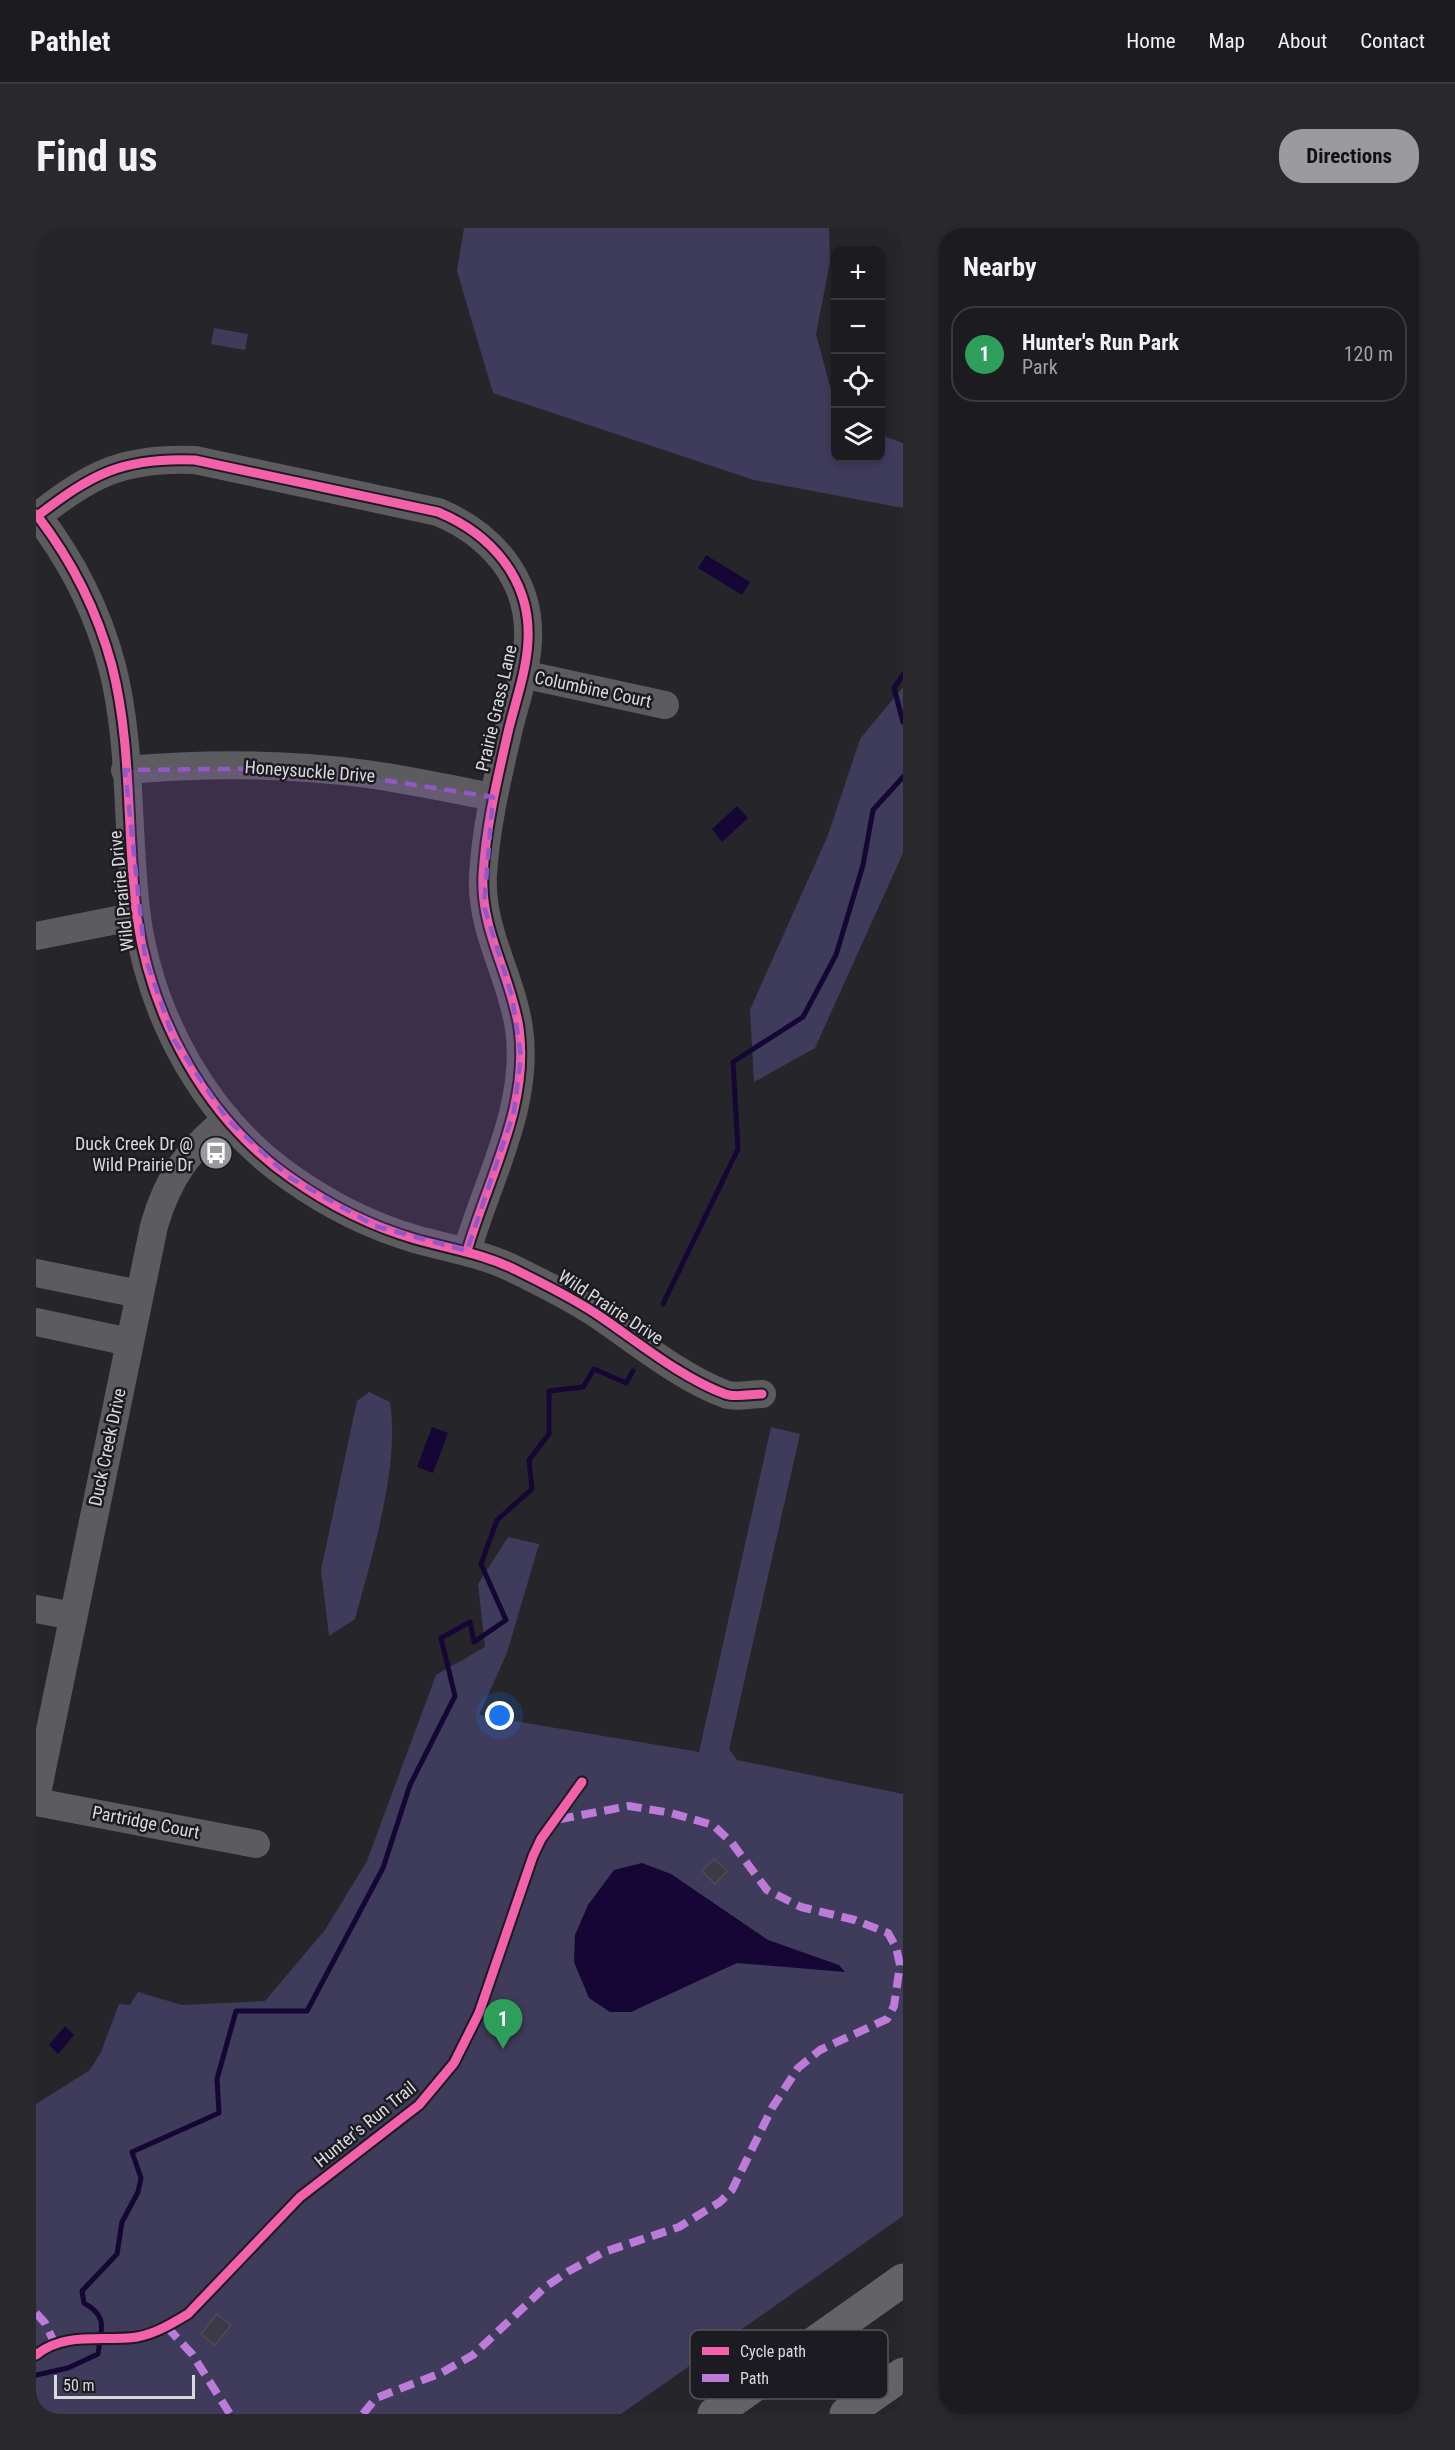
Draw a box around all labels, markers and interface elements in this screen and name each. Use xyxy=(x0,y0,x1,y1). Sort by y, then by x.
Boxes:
text: Pathlet xyxy=(30,25,110,58)
text: Home xyxy=(1126,29,1176,53)
text: Map xyxy=(1209,29,1245,53)
text: About xyxy=(1278,29,1327,53)
text: Contact xyxy=(1360,29,1425,53)
button: Directions xyxy=(1279,129,1419,183)
text: Find us xyxy=(36,132,157,181)
map controls xyxy=(831,246,885,462)
button: + xyxy=(831,246,885,300)
text: Nearby xyxy=(963,252,1037,282)
button: − xyxy=(831,300,885,354)
text: Hunter's Run Park xyxy=(1022,330,1179,355)
text: 1 xyxy=(979,342,990,366)
text: 120 m xyxy=(1344,342,1393,366)
button: locate xyxy=(831,354,885,408)
text: Park xyxy=(1022,355,1058,379)
button: layers xyxy=(831,408,885,462)
street label: Prairie Grass Lane xyxy=(471,643,521,773)
street label: Columbine Court xyxy=(533,666,653,712)
street label: Honeysuckle Drive xyxy=(244,756,376,786)
street label: Wild Prairie Drive xyxy=(104,830,138,952)
place label: Duck Creek Dr @ Wild Prairie Dr xyxy=(75,1133,194,1175)
bus stop icon: Duck Creek Dr @ Wild Prairie Dr xyxy=(198,1135,234,1171)
street label: Wild Prairie Drive xyxy=(555,1265,667,1349)
street label: Duck Creek Drive xyxy=(84,1386,130,1508)
your location xyxy=(485,1701,514,1730)
street label: Partridge Court xyxy=(91,1801,201,1843)
pin: 1 xyxy=(484,2000,522,2049)
street label: Hunter's Run Trail xyxy=(310,2077,420,2171)
legend xyxy=(690,2330,888,2399)
text: Cycle path xyxy=(740,2342,806,2361)
text: Path xyxy=(740,2369,769,2388)
scale bar xyxy=(54,2372,195,2400)
text: 50 m xyxy=(63,2376,95,2395)

